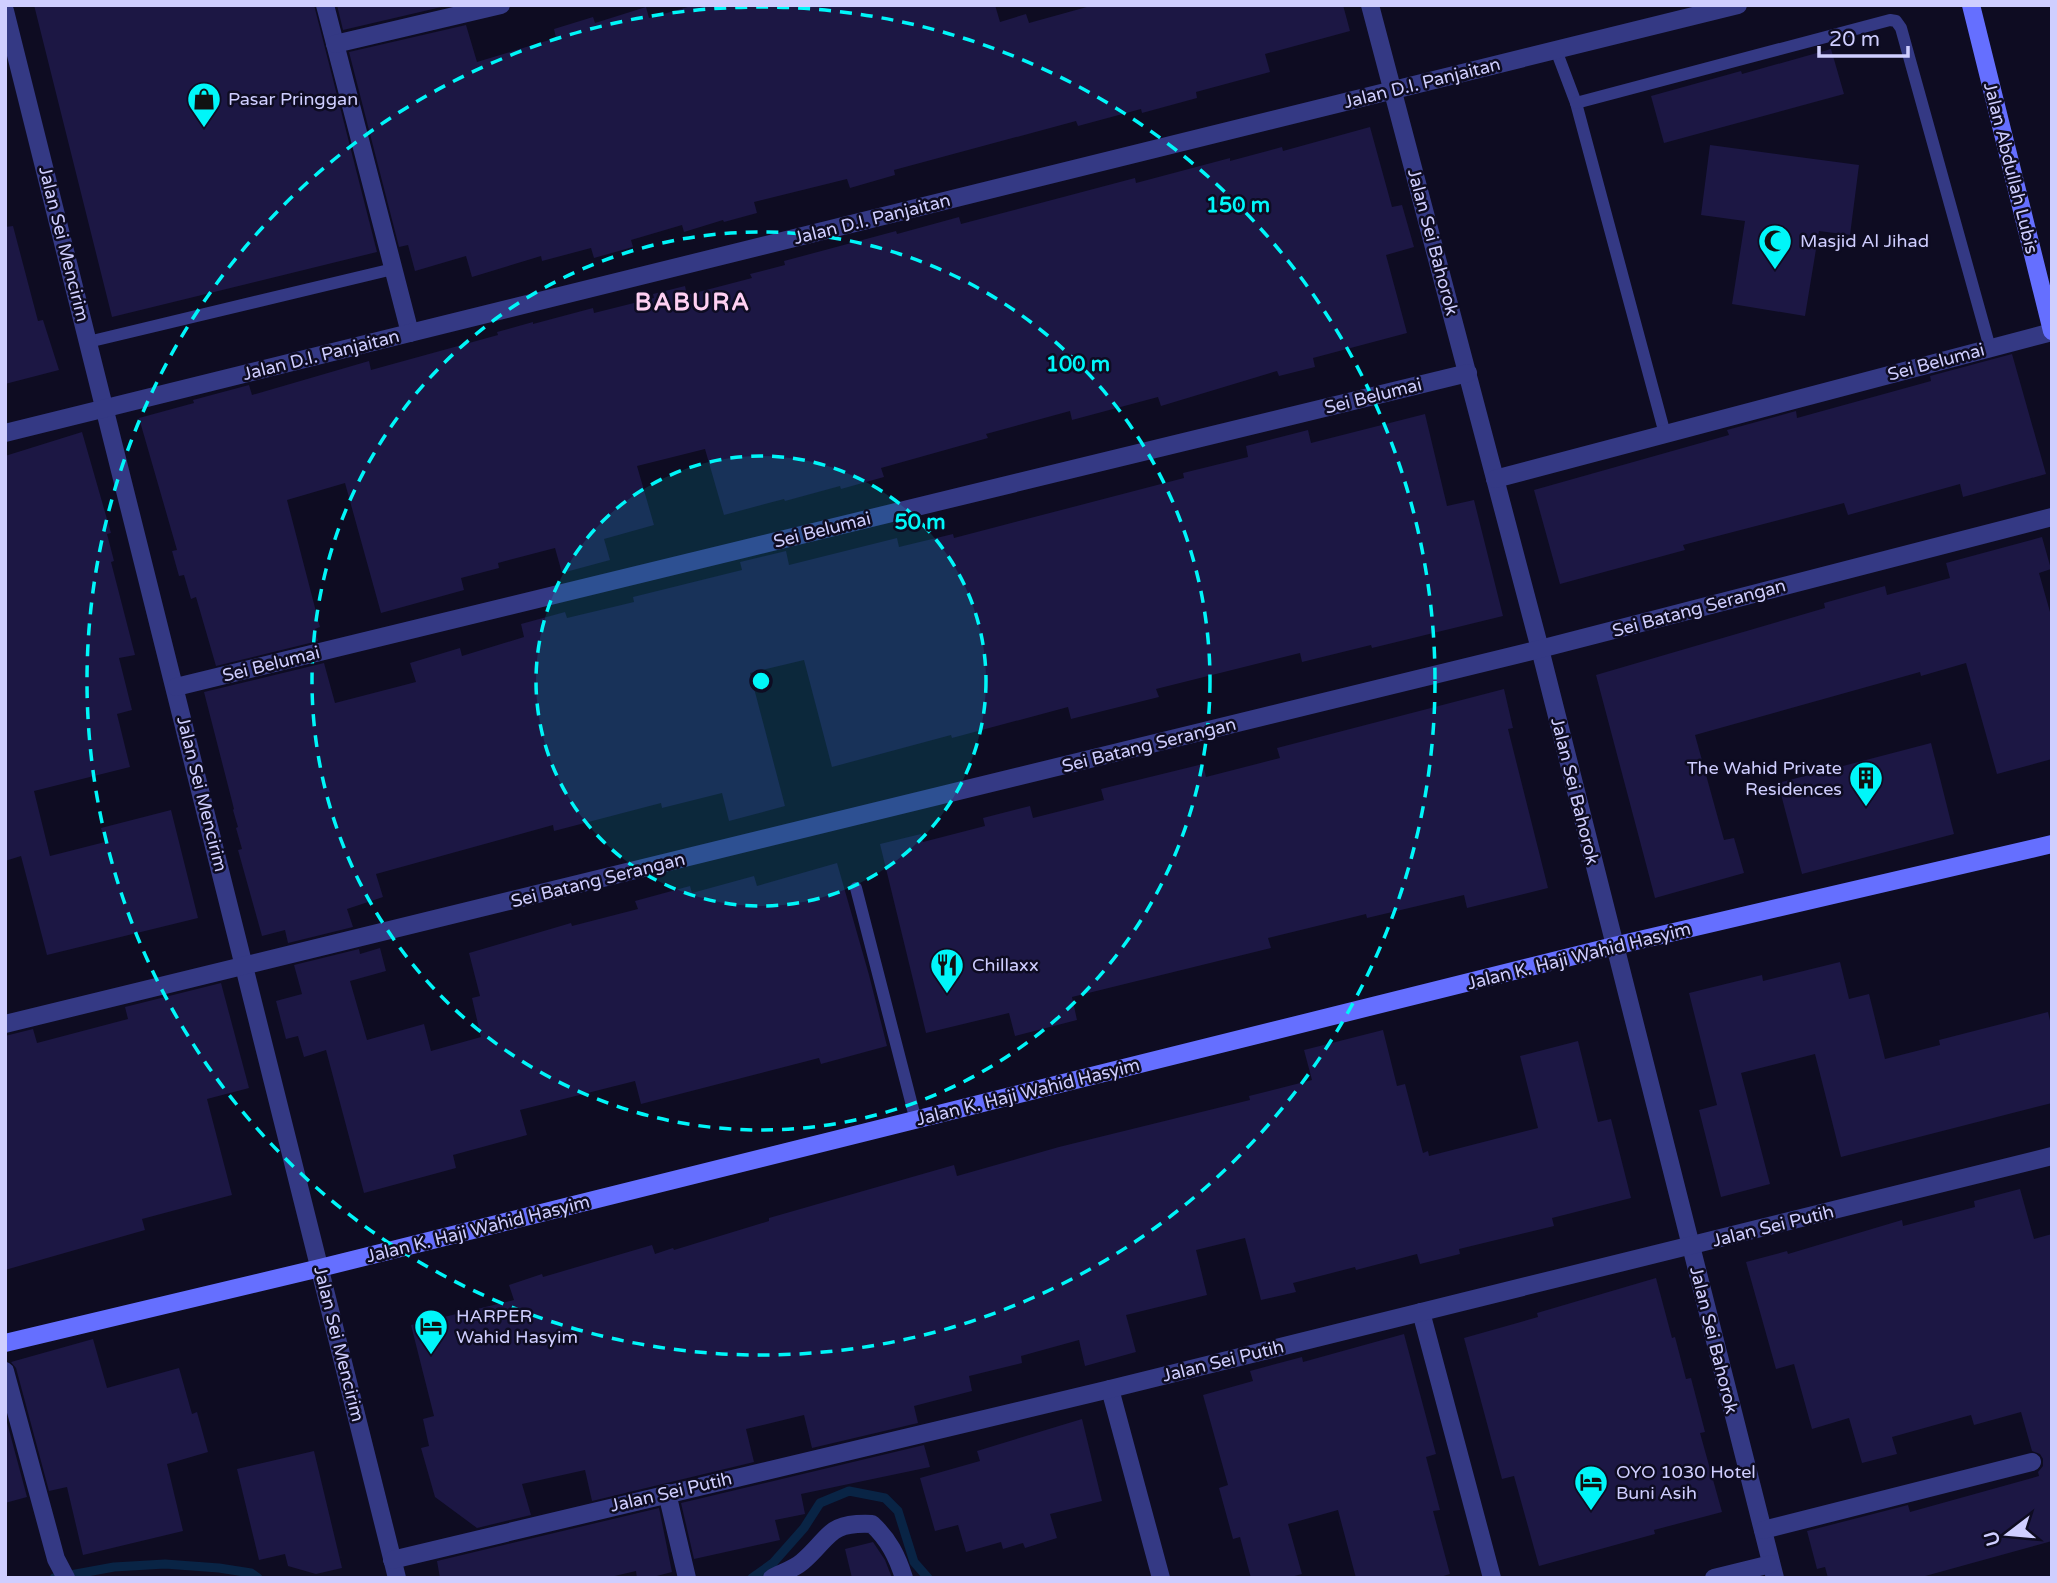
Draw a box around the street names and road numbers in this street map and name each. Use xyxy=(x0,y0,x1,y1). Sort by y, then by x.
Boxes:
street label: Jalan D.I. Panjaitan xyxy=(1341,53,1503,113)
street label: Jalan Abdullah Lubis xyxy=(1979,80,2043,256)
street label: Jalan Sei Mencirim xyxy=(34,164,94,324)
street label: Jalan Sei Bahorok xyxy=(1403,166,1463,318)
street label: Jalan D.I. Panjaitan xyxy=(791,189,953,249)
street label: Jalan D.I. Panjaitan xyxy=(240,325,402,385)
street label: Sei Belumai xyxy=(1885,338,1987,386)
street label: Sei Belumai xyxy=(1322,373,1424,419)
street label: Sei Belumai xyxy=(771,507,873,553)
street label: Sei Batang Serangan xyxy=(1610,574,1788,642)
street label: Sei Belumai xyxy=(220,641,322,687)
street label: Sei Batang Serangan xyxy=(1060,713,1238,777)
street label: Jalan Sei Mencirim xyxy=(172,714,232,874)
street label: Jalan Sei Bahorok xyxy=(1546,715,1604,867)
street label: Sei Batang Serangan xyxy=(509,848,687,912)
street label: Jalan K. Haji Wahid Hasyim xyxy=(1465,918,1693,994)
street label: Jalan K. Haji Wahid Hasyim xyxy=(914,1054,1142,1130)
street label: Jalan K. Haji Wahid Hasyim xyxy=(364,1191,592,1267)
street label: Jalan Sei Putih xyxy=(1710,1200,1836,1252)
street label: Jalan Sei Mencirim xyxy=(309,1264,369,1424)
street label: Jalan Sei Bahorok xyxy=(1685,1264,1743,1416)
street label: Jalan Sei Putih xyxy=(1160,1335,1286,1387)
street label: Jalan Sei Putih xyxy=(608,1467,734,1517)

